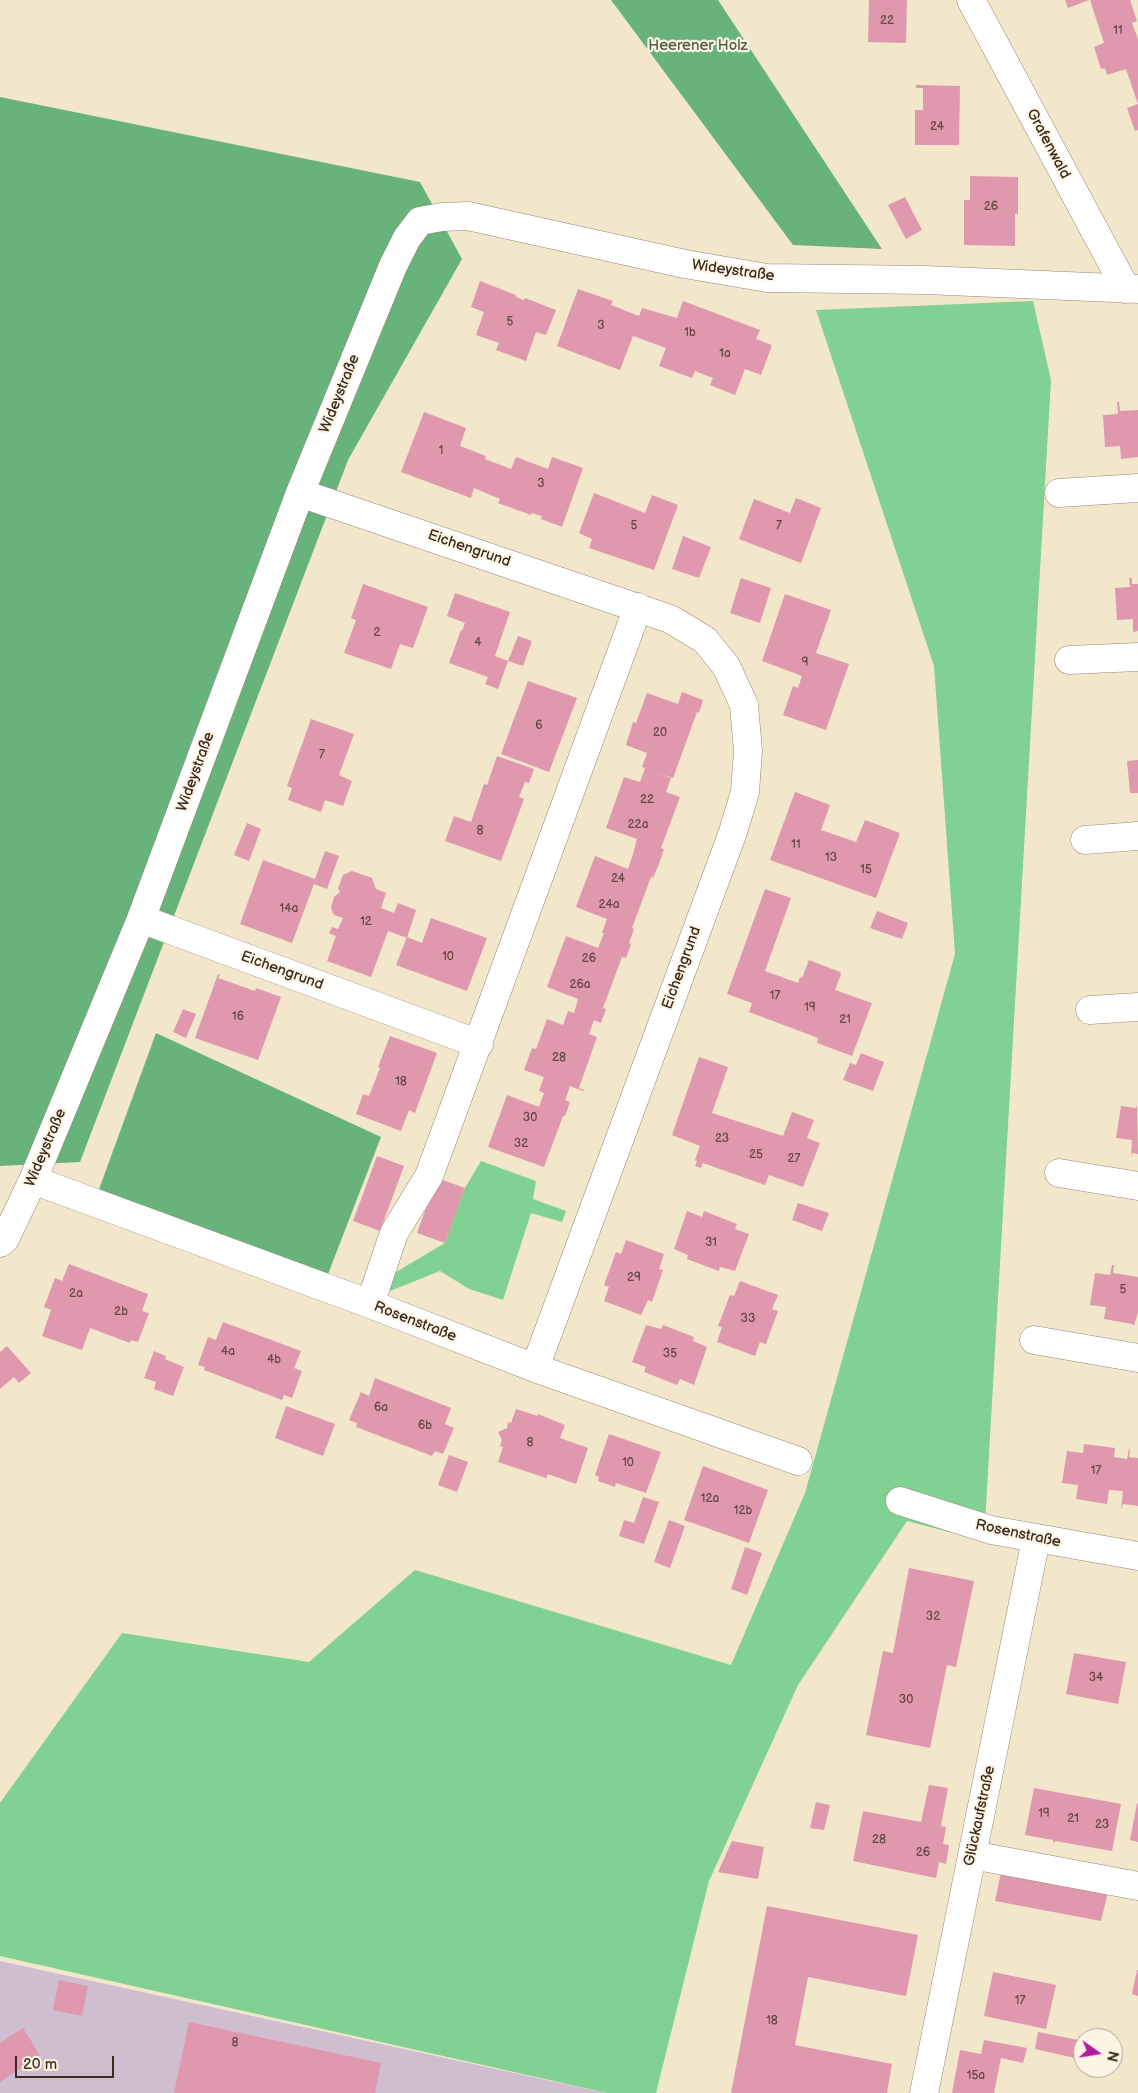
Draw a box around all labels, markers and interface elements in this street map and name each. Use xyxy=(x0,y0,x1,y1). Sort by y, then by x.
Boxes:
house number: 22 xyxy=(880,14,894,28)
house number: 11 xyxy=(1113,24,1123,38)
park label: Heerener Holz xyxy=(648,37,748,55)
street label: Grafenwald xyxy=(1022,106,1074,182)
house number: 24 xyxy=(930,120,944,134)
house number: 26 xyxy=(984,200,998,214)
street label: Wideystraße xyxy=(690,256,776,286)
house number: 5 xyxy=(507,315,513,329)
house number: 3 xyxy=(597,319,605,333)
house number: 1b xyxy=(684,326,696,340)
house number: 1a xyxy=(719,347,731,361)
street label: Wideystraße xyxy=(316,352,364,436)
house number: 1 xyxy=(439,444,443,458)
house number: 3 xyxy=(537,477,545,491)
house number: 5 xyxy=(631,519,637,533)
house number: 7 xyxy=(776,519,782,533)
street label: Eichengrund xyxy=(425,526,513,572)
house number: 2 xyxy=(373,626,381,640)
house number: 4 xyxy=(474,636,482,650)
house number: 9 xyxy=(802,656,808,670)
house number: 6 xyxy=(535,719,543,733)
house number: 20 xyxy=(653,726,667,740)
street label: Wideystraße xyxy=(173,730,219,814)
house number: 7 xyxy=(319,748,325,762)
house number: 22 xyxy=(640,793,654,807)
house number: 22a xyxy=(628,818,648,832)
house number: 8 xyxy=(477,824,483,838)
house number: 11 xyxy=(791,838,801,852)
house number: 13 xyxy=(825,851,837,865)
house number: 15 xyxy=(860,863,872,877)
house number: 24 xyxy=(611,872,625,886)
house number: 24a xyxy=(598,898,620,912)
house number: 14a xyxy=(280,902,298,916)
house number: 12 xyxy=(360,915,372,929)
street label: Eichengrund xyxy=(659,924,705,1012)
street label: Eichengrund xyxy=(238,948,326,994)
house number: 10 xyxy=(442,950,454,964)
house number: 26 xyxy=(582,952,596,966)
house number: 26a xyxy=(569,978,591,992)
house number: 17 xyxy=(770,989,780,1003)
house number: 19 xyxy=(804,1001,816,1015)
house number: 16 xyxy=(232,1010,244,1024)
house number: 21 xyxy=(839,1013,851,1027)
house number: 28 xyxy=(552,1051,566,1065)
house number: 18 xyxy=(395,1075,407,1089)
street label: Wideystraße xyxy=(21,1106,71,1190)
house number: 30 xyxy=(523,1111,537,1125)
house number: 23 xyxy=(715,1132,729,1146)
house number: 32 xyxy=(514,1137,528,1151)
house number: 25 xyxy=(749,1148,763,1162)
house number: 27 xyxy=(788,1152,800,1166)
house number: 31 xyxy=(705,1236,717,1250)
house number: 29 xyxy=(627,1271,641,1285)
house number: 5 xyxy=(1120,1283,1126,1297)
house number: 2a xyxy=(69,1287,83,1301)
street label: Rosenstraße xyxy=(371,1298,459,1346)
house number: 2b xyxy=(114,1305,128,1319)
house number: 33 xyxy=(741,1312,755,1326)
house number: 4a xyxy=(221,1345,235,1359)
house number: 35 xyxy=(663,1347,677,1361)
house number: 4b xyxy=(267,1353,281,1367)
house number: 6a xyxy=(374,1401,388,1415)
house number: 6b xyxy=(418,1419,432,1433)
house number: 8 xyxy=(527,1436,533,1450)
house number: 10 xyxy=(622,1456,634,1470)
house number: 17 xyxy=(1091,1464,1101,1478)
house number: 12a xyxy=(701,1492,719,1506)
house number: 12b xyxy=(734,1504,752,1518)
street label: Rosenstraße xyxy=(974,1516,1062,1552)
house number: 32 xyxy=(926,1610,940,1624)
house number: 34 xyxy=(1089,1671,1103,1685)
house number: 30 xyxy=(899,1693,913,1707)
street label: Glückaufstraße xyxy=(961,1764,999,1868)
house number: 19 xyxy=(1038,1807,1050,1821)
house number: 21 xyxy=(1067,1812,1079,1826)
house number: 23 xyxy=(1095,1818,1109,1832)
house number: 28 xyxy=(872,1833,886,1847)
house number: 26 xyxy=(916,1846,930,1860)
house number: 17 xyxy=(1015,1994,1025,2008)
house number: 18 xyxy=(766,2014,778,2028)
north arrow xyxy=(1073,2028,1123,2078)
house number: 8 xyxy=(232,2036,238,2050)
scale bar xyxy=(18,2046,116,2078)
text: N xyxy=(1103,2049,1122,2063)
text: 20 m xyxy=(23,2055,57,2074)
house number: 15a xyxy=(967,2069,985,2083)

